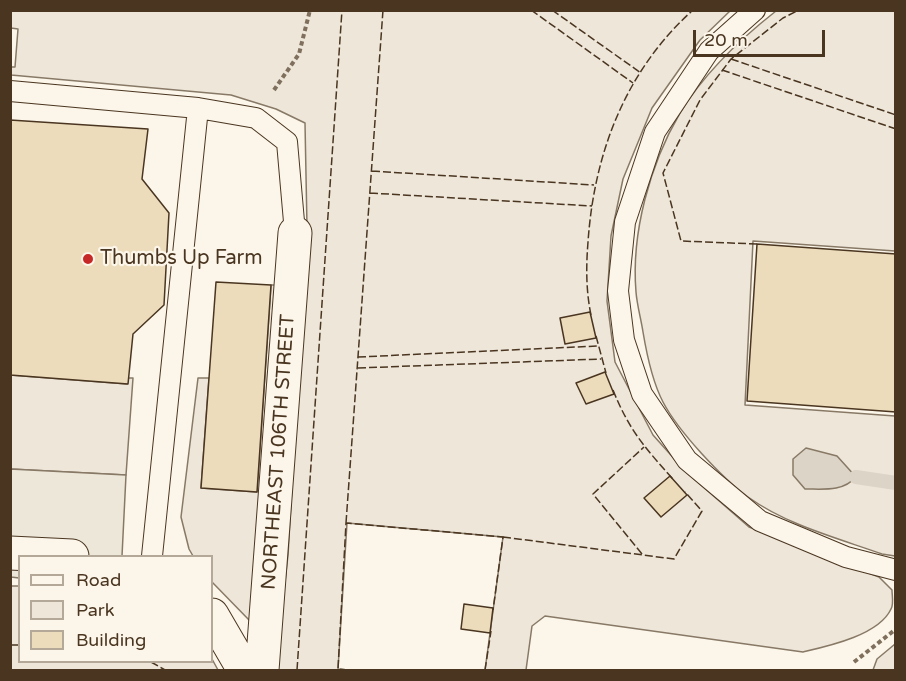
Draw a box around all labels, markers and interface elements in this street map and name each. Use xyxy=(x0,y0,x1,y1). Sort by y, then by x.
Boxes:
scale bar xyxy=(696,18,828,56)
text: 20 m xyxy=(704,29,748,51)
place label: Thumbs Up Farm xyxy=(100,247,263,271)
marker: Thumbs Up Farm xyxy=(81,252,95,266)
street label: NORTHEAST 106TH STREET xyxy=(257,313,301,591)
legend xyxy=(18,555,213,663)
text: Road xyxy=(76,569,121,591)
text: Park xyxy=(76,599,114,621)
text: Building xyxy=(76,629,146,651)

